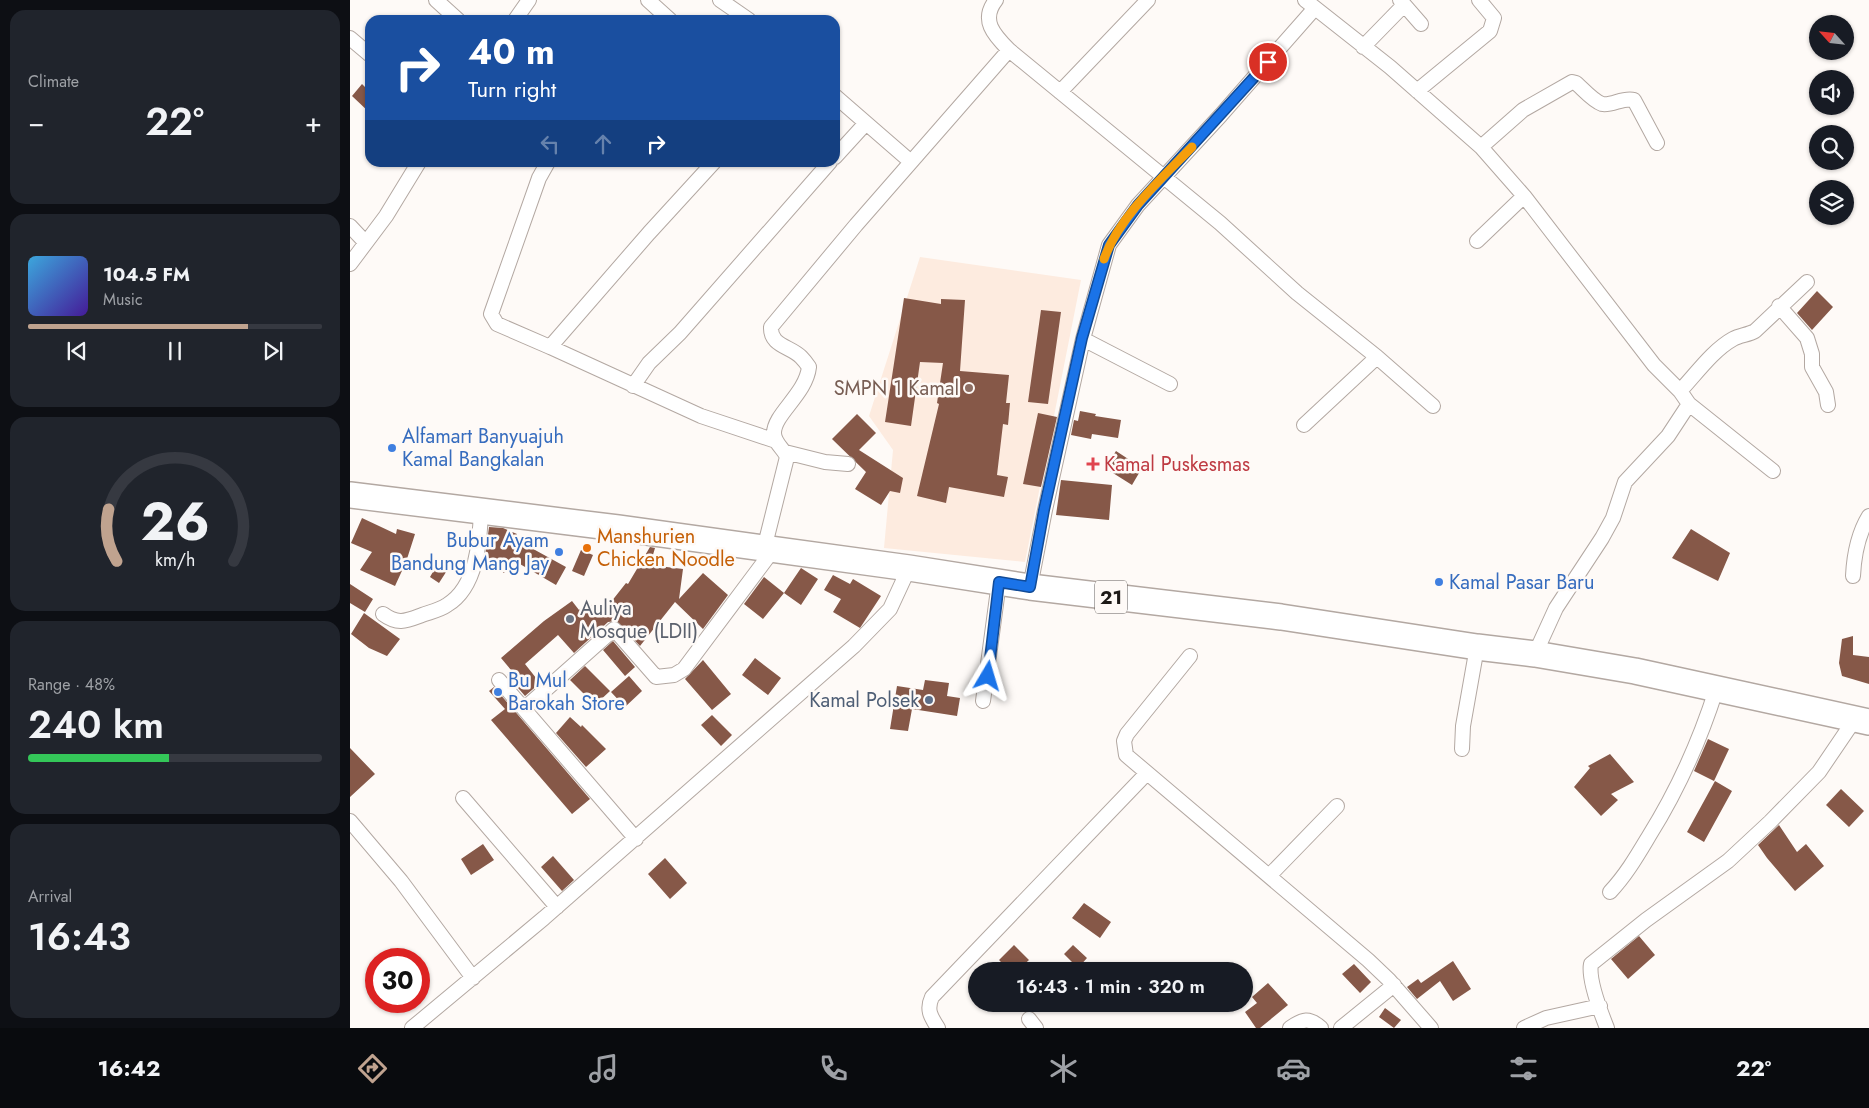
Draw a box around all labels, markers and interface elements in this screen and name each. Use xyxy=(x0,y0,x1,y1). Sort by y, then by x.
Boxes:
north arrow xyxy=(1809,15,1854,60)
map controls xyxy=(1809,15,1854,225)
text: 40 m xyxy=(468,27,555,77)
icon: right xyxy=(385,35,450,100)
pin xyxy=(1247,41,1289,83)
icon: arrive xyxy=(1254,48,1282,76)
text: Climate xyxy=(28,70,79,93)
button: sound xyxy=(1809,70,1854,115)
text: Turn right xyxy=(468,73,556,105)
text: 22° xyxy=(145,94,204,149)
text: − xyxy=(28,102,45,143)
text: + xyxy=(305,102,322,143)
button: search xyxy=(1809,125,1854,170)
icon: left xyxy=(536,130,564,158)
icon: ahead xyxy=(589,130,617,158)
icon: right xyxy=(642,130,670,158)
button: layers xyxy=(1809,180,1854,225)
text: 104.5 FM xyxy=(103,261,190,288)
text: Music xyxy=(103,288,143,311)
icon: previous xyxy=(63,337,91,365)
icon: pause xyxy=(161,337,189,365)
icon: next xyxy=(259,337,287,365)
place label: SMPN 1 Kamal xyxy=(834,374,959,403)
marker: SMPN 1 Kamal xyxy=(963,382,975,394)
place label: Alfamart Banyuajuh Kamal Bangkalan xyxy=(402,422,564,474)
marker: Alfamart Banyuajuh Kamal Bangkalan xyxy=(386,442,398,454)
place label: Kamal Puskesmas xyxy=(1104,450,1250,479)
marker: Kamal Puskesmas xyxy=(1086,457,1100,471)
text: 26 xyxy=(141,484,209,560)
place label: Manshurien Chicken Noodle xyxy=(597,522,735,574)
place label: Bubur Ayam Bandung Mang Jay xyxy=(391,526,549,578)
marker: Manshurien Chicken Noodle xyxy=(581,542,593,554)
marker: Bubur Ayam Bandung Mang Jay xyxy=(553,546,565,558)
text: km/h xyxy=(155,547,195,573)
place label: Kamal Pasar Baru xyxy=(1449,568,1594,597)
marker: Kamal Pasar Baru xyxy=(1433,576,1445,588)
road number: 21 xyxy=(1095,580,1127,614)
place label: Auliya Mosque (LDII) xyxy=(580,594,698,646)
marker: Auliya Mosque (LDII) xyxy=(564,613,576,625)
position arrow xyxy=(961,649,1013,701)
place label: Bu Mul Barokah Store xyxy=(508,666,625,718)
text: Range · 48% xyxy=(28,673,115,696)
marker: Bu Mul Barokah Store xyxy=(492,686,504,698)
place label: Kamal Polsek xyxy=(809,686,919,715)
marker: Kamal Polsek xyxy=(923,694,935,706)
text: 240 km xyxy=(28,697,164,752)
text: Arrival xyxy=(28,885,72,908)
text: 16:43 xyxy=(28,909,131,964)
speed limit sign: 30 xyxy=(365,948,430,1013)
text: 16:43 · 1 min · 320 m xyxy=(1016,973,1205,1000)
icon: directions xyxy=(355,1051,390,1086)
icon: music xyxy=(586,1051,621,1086)
icon: phone xyxy=(816,1051,851,1086)
icon: climate xyxy=(1046,1051,1081,1086)
icon: car xyxy=(1276,1051,1311,1086)
icon: filters xyxy=(1506,1051,1541,1086)
text: 16:42 xyxy=(98,1052,160,1084)
text: 22° xyxy=(1736,1052,1771,1084)

